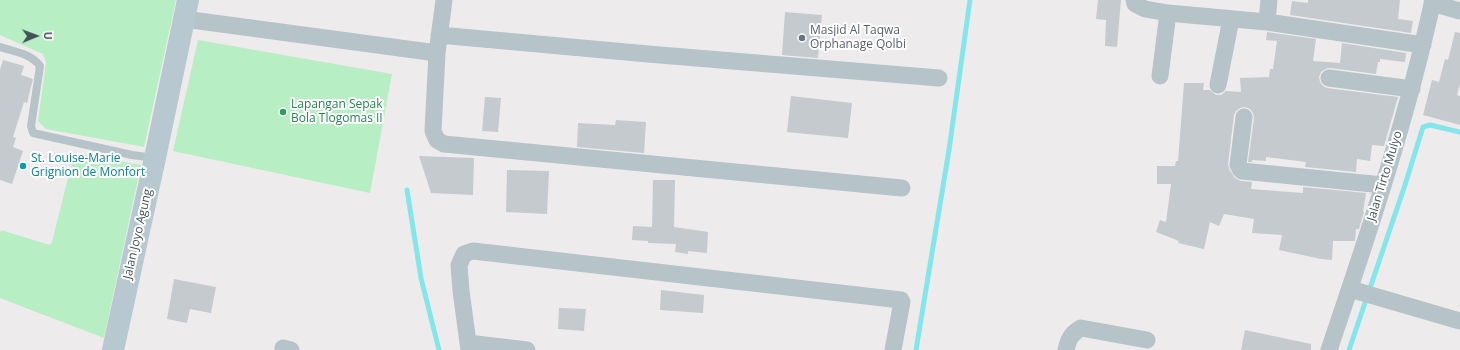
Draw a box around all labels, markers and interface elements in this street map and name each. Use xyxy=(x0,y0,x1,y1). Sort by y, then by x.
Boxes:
north arrow xyxy=(16,16,56,56)
place label: Masjid Al Taqwa Orphanage Qolbi xyxy=(810,24,906,52)
text: U xyxy=(41,31,56,40)
marker: Masjid Al Taqwa Orphanage Qolbi xyxy=(797,33,807,43)
place label: Lapangan Sepak Bola Tlogomas II xyxy=(291,98,383,126)
marker: Lapangan Sepak Bola Tlogomas II xyxy=(278,107,288,117)
street label: Jalan Tirto Mulyo xyxy=(1364,129,1406,223)
place label: St. Louise-Marie Grignion de Monfort xyxy=(31,152,145,180)
marker: St. Louise-Marie Grignion de Monfort xyxy=(18,161,28,171)
street label: Jalan Joyo Agung xyxy=(121,187,155,281)

